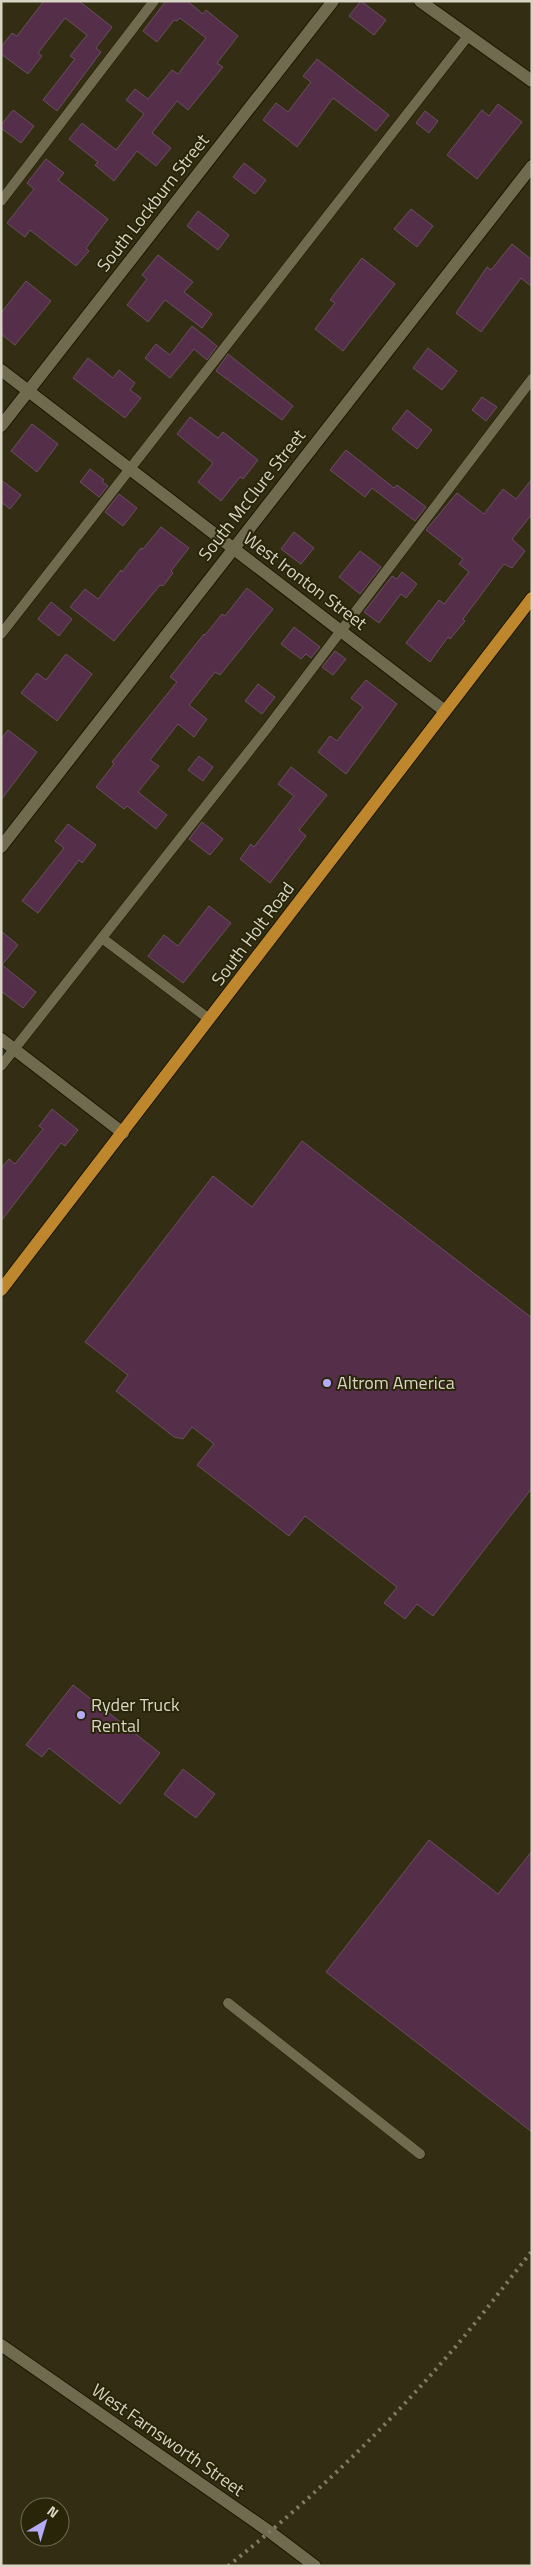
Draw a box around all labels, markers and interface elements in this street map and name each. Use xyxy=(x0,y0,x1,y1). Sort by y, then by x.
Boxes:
street label: South Lockburn Street xyxy=(90,127,216,277)
street label: South McClure Street xyxy=(192,423,312,566)
street label: West Ironton Street xyxy=(238,525,373,637)
street label: South Holt Road xyxy=(205,876,301,991)
place label: Altrom America xyxy=(337,1369,455,1396)
marker: Altrom America xyxy=(321,1377,333,1389)
place label: Ryder Truck Rental xyxy=(91,1691,180,1739)
marker: Ryder Truck Rental xyxy=(75,1709,87,1721)
street label: West Farnsworth Street xyxy=(86,2377,251,2503)
north arrow xyxy=(20,2497,70,2547)
text: N xyxy=(43,2500,64,2523)

